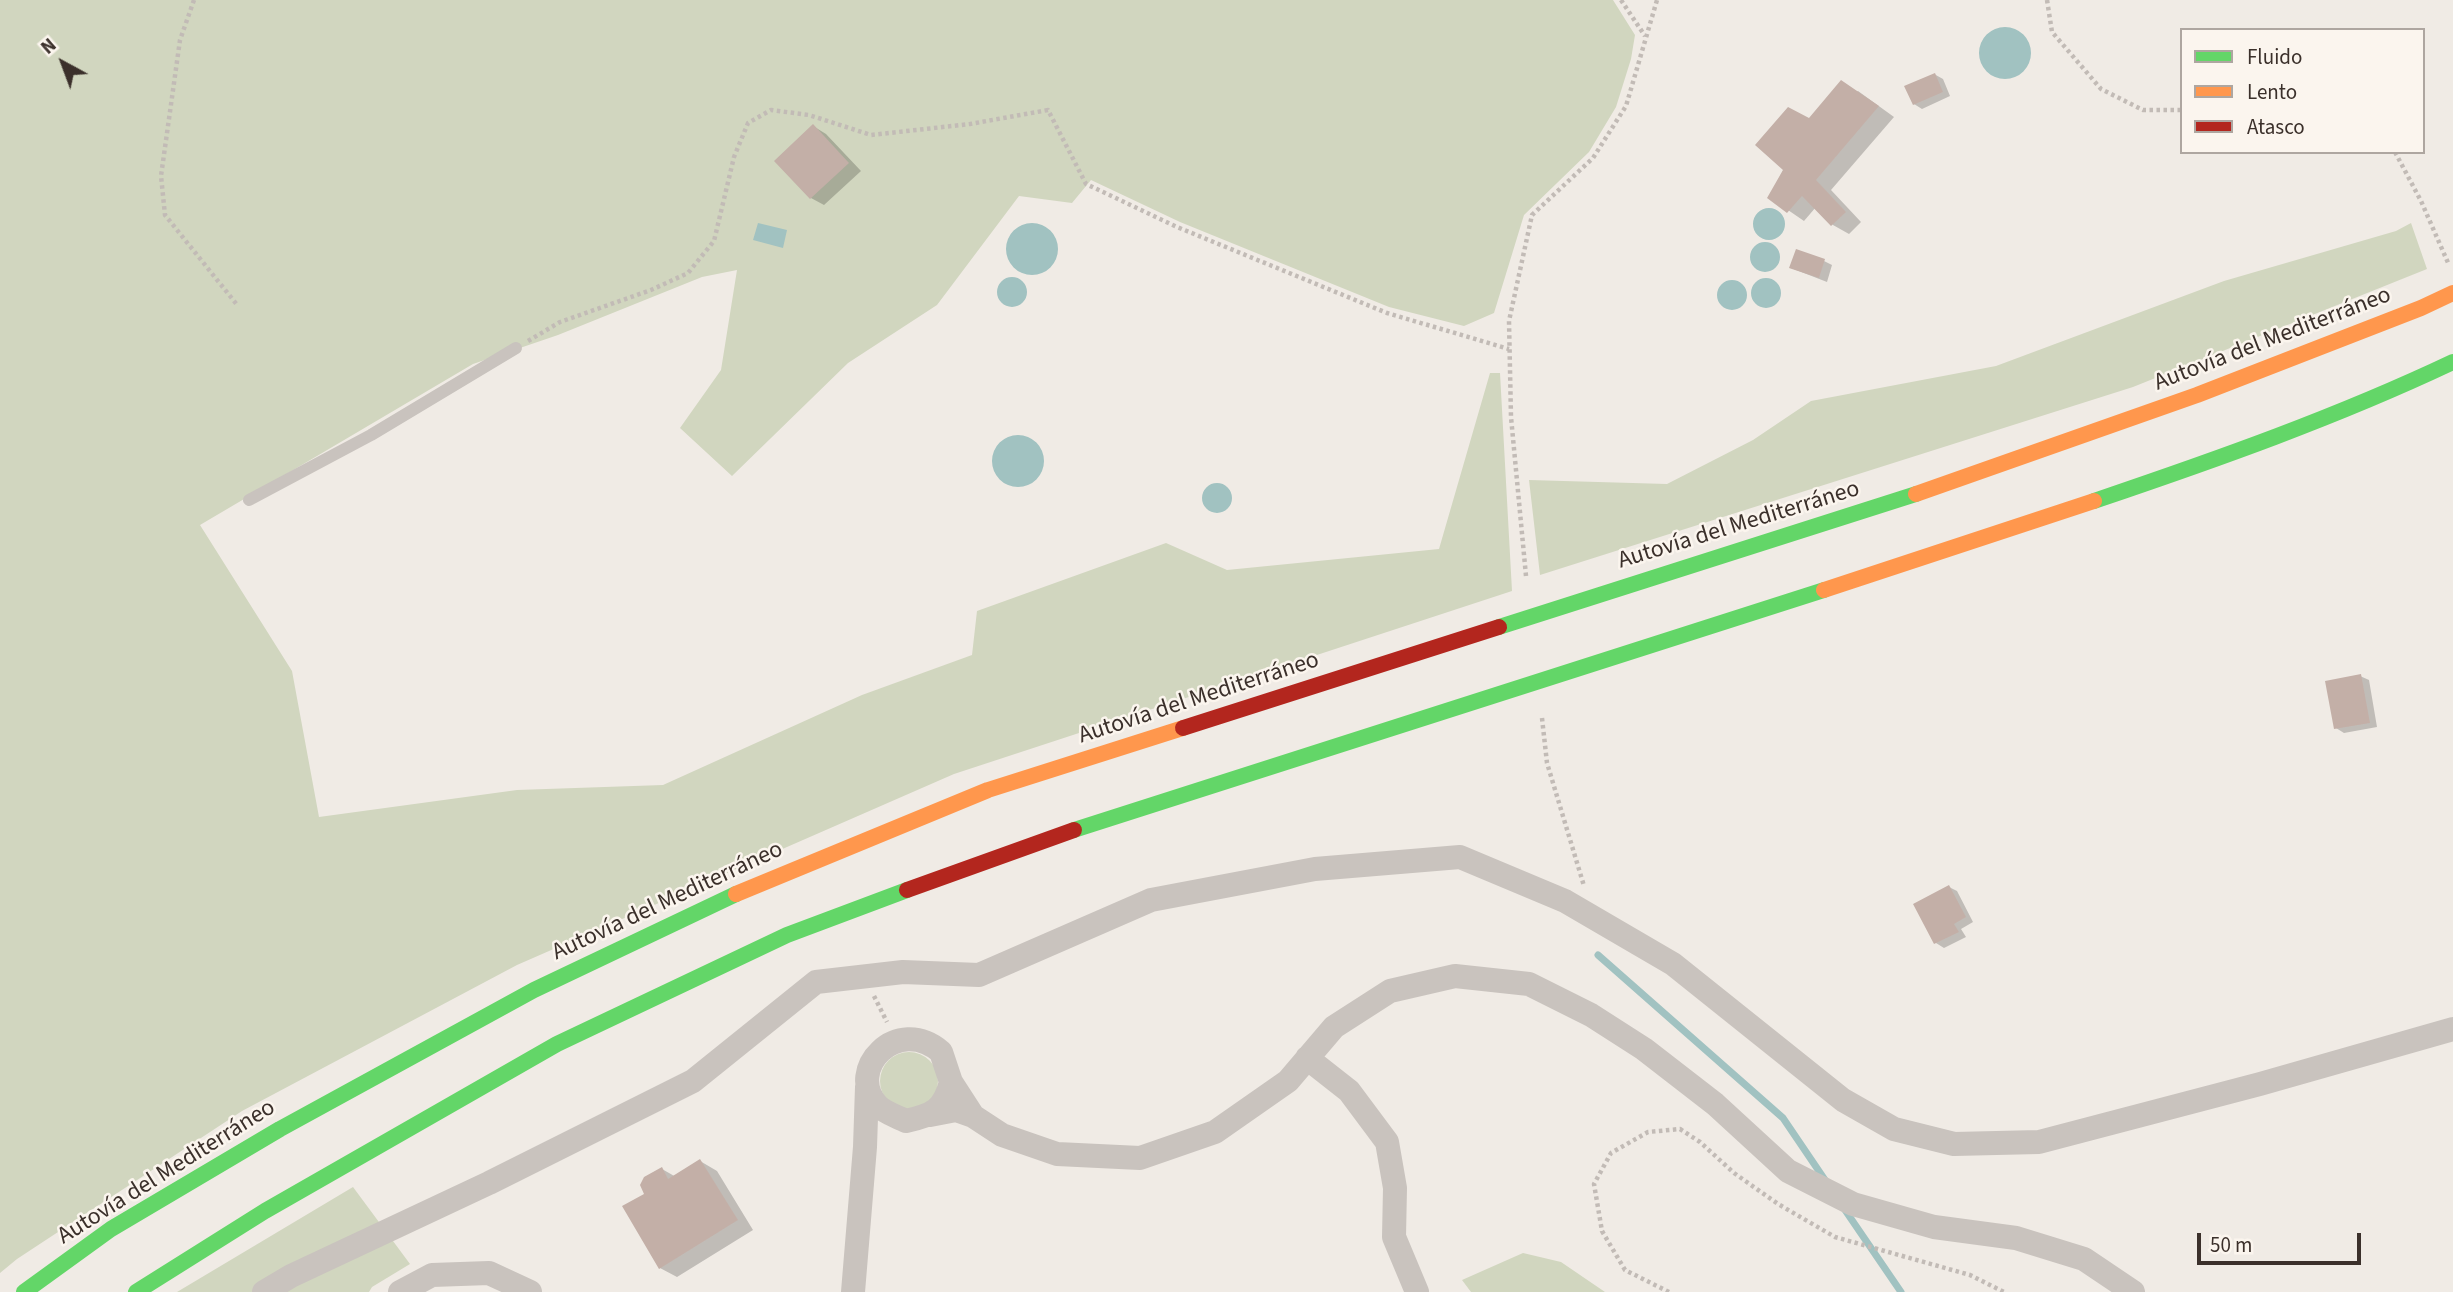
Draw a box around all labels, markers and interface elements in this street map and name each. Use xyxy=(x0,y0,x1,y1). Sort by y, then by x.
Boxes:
north arrow xyxy=(28,28,98,98)
legend xyxy=(2180,28,2425,154)
text: N xyxy=(35,32,63,61)
text: Fluido xyxy=(2247,42,2302,72)
text: Lento xyxy=(2247,77,2297,107)
text: Atasco xyxy=(2247,112,2305,142)
street label: Autovía del Mediterráneo xyxy=(2151,282,2395,398)
street label: Autovía del Mediterráneo xyxy=(1615,475,1863,577)
street label: Autovía del Mediterráneo xyxy=(1075,646,1323,752)
street label: Autovía del Mediterráneo xyxy=(548,836,788,968)
street label: Autovía del Mediterráneo xyxy=(53,1094,281,1252)
scale bar xyxy=(2201,1218,2366,1262)
text: 50 m xyxy=(2210,1230,2252,1260)

